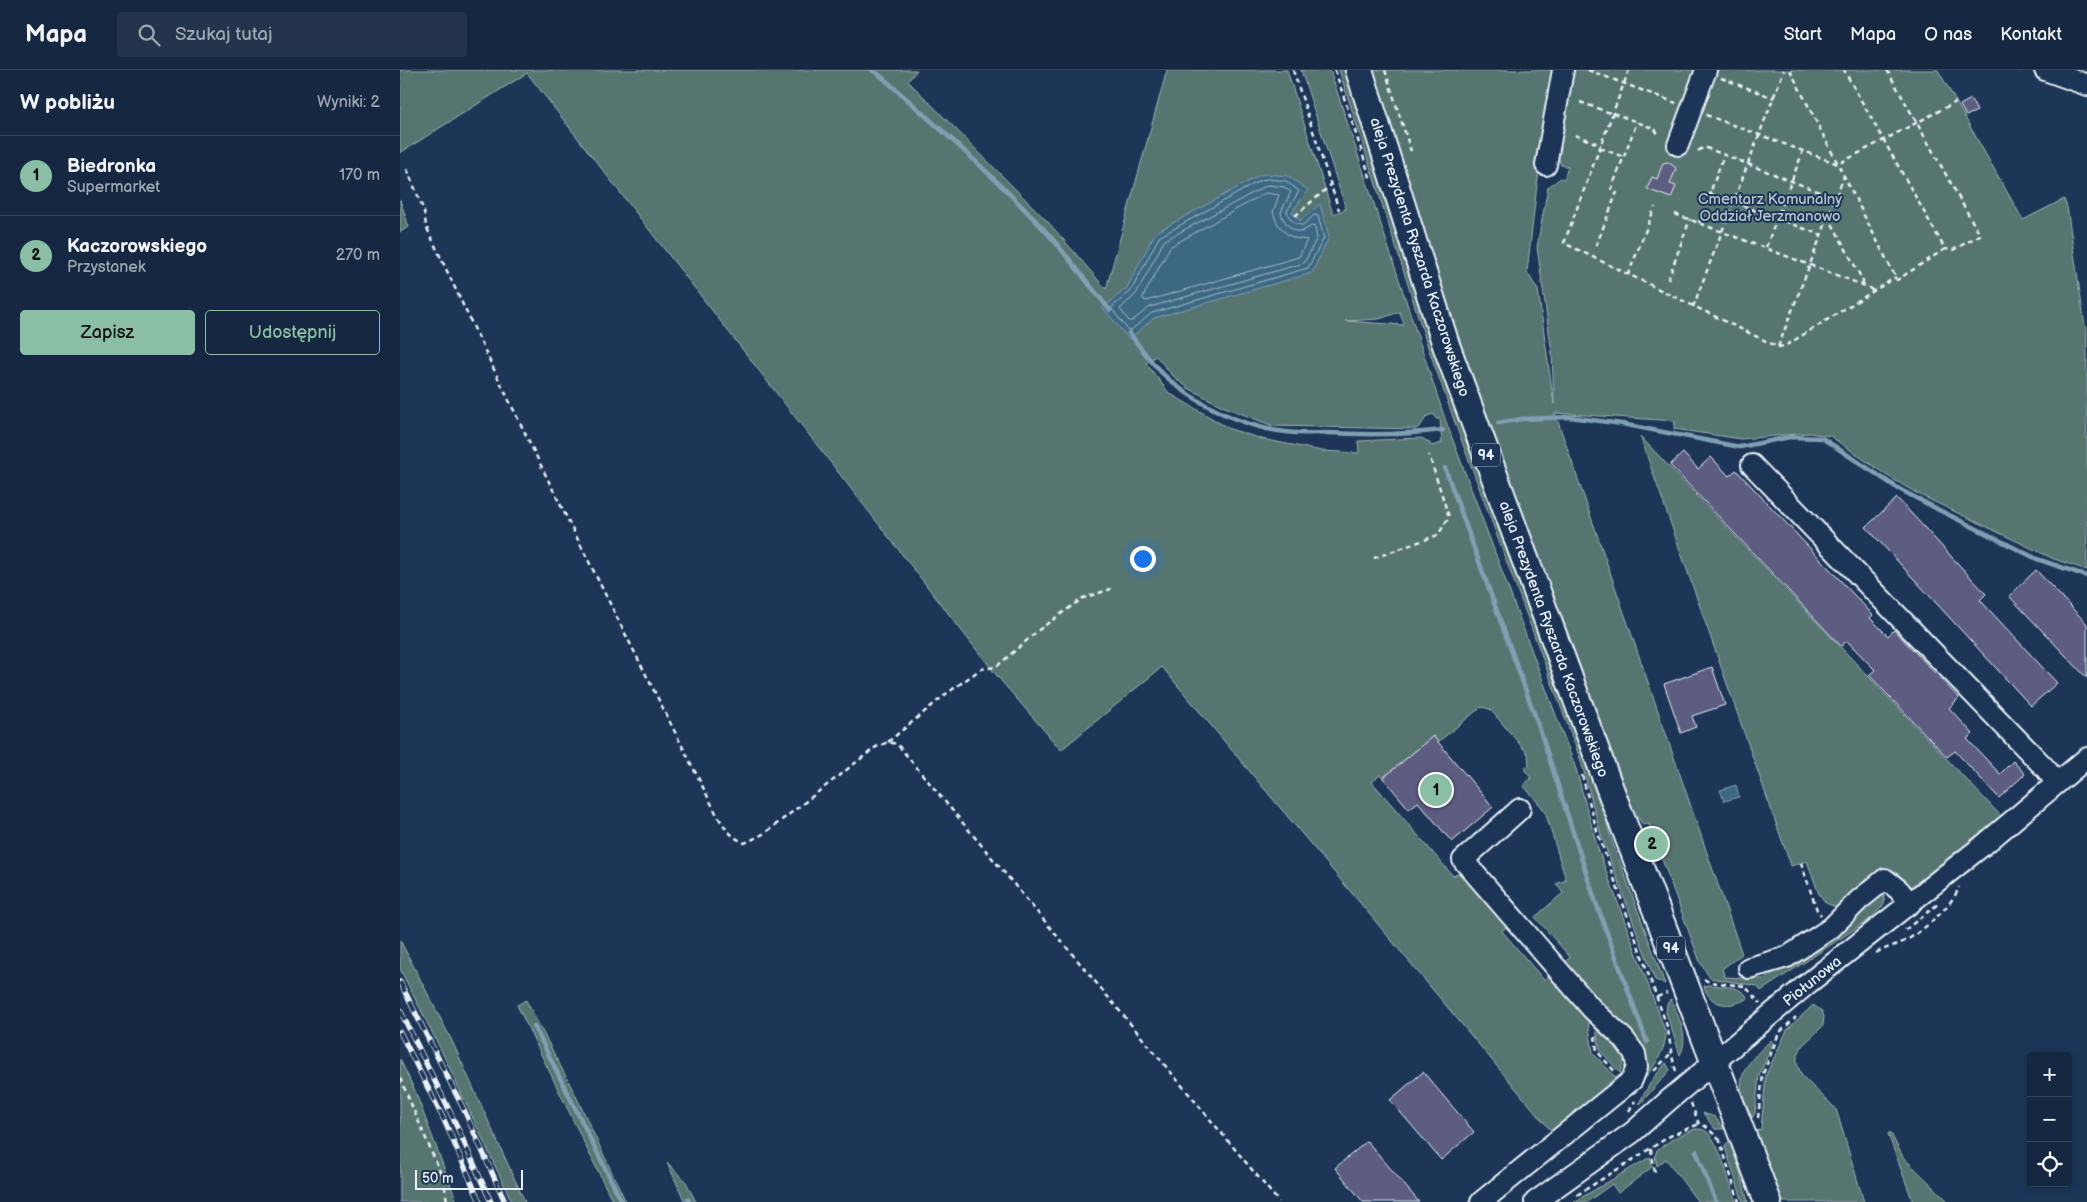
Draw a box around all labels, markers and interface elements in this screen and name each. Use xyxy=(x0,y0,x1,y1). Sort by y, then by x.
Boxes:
search box xyxy=(117,12,467,57)
text: Mapa xyxy=(25,20,87,49)
icon: search xyxy=(135,21,163,49)
text: Szukaj tutaj xyxy=(175,23,272,46)
text: Start xyxy=(1784,24,1822,45)
text: Mapa xyxy=(1850,24,1896,45)
text: O nas xyxy=(1924,24,1972,45)
text: Kontakt xyxy=(2000,24,2062,45)
text: W pobliżu xyxy=(20,90,115,115)
text: Wyniki: 2 xyxy=(317,93,380,112)
street label: aleja Prezydenta Ryszarda Kaczorowskiego xyxy=(1365,115,1474,399)
text: Biedronka xyxy=(67,155,156,178)
text: 1 xyxy=(33,166,39,185)
text: 170 m xyxy=(339,166,380,185)
text: Supermarket xyxy=(67,178,160,197)
park label: Cmentarz Komunalny Oddział Jerzmanowo xyxy=(1698,190,1842,226)
text: Kaczorowskiego xyxy=(67,235,207,258)
text: 2 xyxy=(31,246,41,265)
text: 270 m xyxy=(336,246,380,265)
text: Przystanek xyxy=(67,258,146,277)
button: Zapisz xyxy=(20,310,195,355)
button: Udostępnij xyxy=(205,310,380,355)
road number: 94 xyxy=(1472,444,1500,466)
street label: aleja Prezydenta Ryszarda Kaczorowskiego xyxy=(1495,498,1612,780)
your location xyxy=(1130,546,1156,572)
pin: 1 xyxy=(1420,771,1452,809)
pin: 2 xyxy=(1636,825,1668,863)
road number: 94 xyxy=(1657,936,1685,960)
street label: Piołunowa xyxy=(1779,952,1845,1011)
map controls xyxy=(2027,1052,2072,1187)
button: + xyxy=(2027,1052,2072,1097)
button: − xyxy=(2027,1097,2072,1142)
button: locate xyxy=(2027,1142,2072,1187)
scale bar xyxy=(415,1167,522,1190)
text: 50 m xyxy=(422,1170,454,1187)

